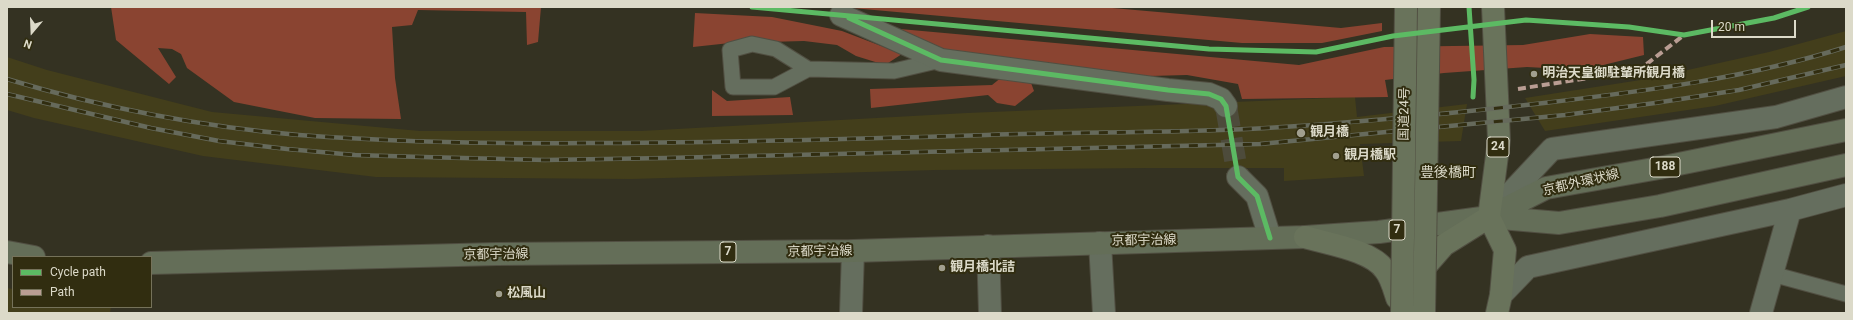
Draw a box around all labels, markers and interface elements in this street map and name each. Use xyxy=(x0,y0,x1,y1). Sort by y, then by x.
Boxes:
north arrow xyxy=(12,12,52,52)
scale bar xyxy=(1713,12,1798,38)
text: 20 m xyxy=(1718,20,1745,34)
text: N xyxy=(22,36,34,51)
place label: 明治天皇御駐輦所観月橋 xyxy=(1542,66,1685,82)
marker: 明治天皇御駐輦所観月橋 xyxy=(1529,69,1539,79)
street label: 国道24号 xyxy=(1397,87,1413,141)
place label: 観月橋 xyxy=(1310,125,1349,141)
marker: 観月橋 xyxy=(1295,127,1307,139)
road number: 24 xyxy=(1487,137,1509,157)
place label: 観月橋駅 xyxy=(1344,148,1396,164)
marker: 観月橋駅 xyxy=(1331,151,1341,161)
road number: 188 xyxy=(1650,157,1680,177)
district label: 豊後橋町 xyxy=(1420,165,1476,181)
street label: 京都外環状線 xyxy=(1541,167,1621,199)
road number: 7 xyxy=(1389,220,1405,240)
street label: 京都宇治線 xyxy=(1111,233,1177,249)
road number: 7 xyxy=(720,242,736,262)
street label: 京都宇治線 xyxy=(787,244,853,260)
street label: 京都宇治線 xyxy=(463,247,529,263)
legend xyxy=(12,256,152,308)
place label: 観月橋北詰 xyxy=(950,260,1015,276)
marker: 観月橋北詰 xyxy=(937,263,947,273)
text: Cycle path xyxy=(50,265,106,279)
text: Path xyxy=(50,285,75,299)
place label: 松風山 xyxy=(507,286,546,302)
marker: 松風山 xyxy=(494,289,504,299)

